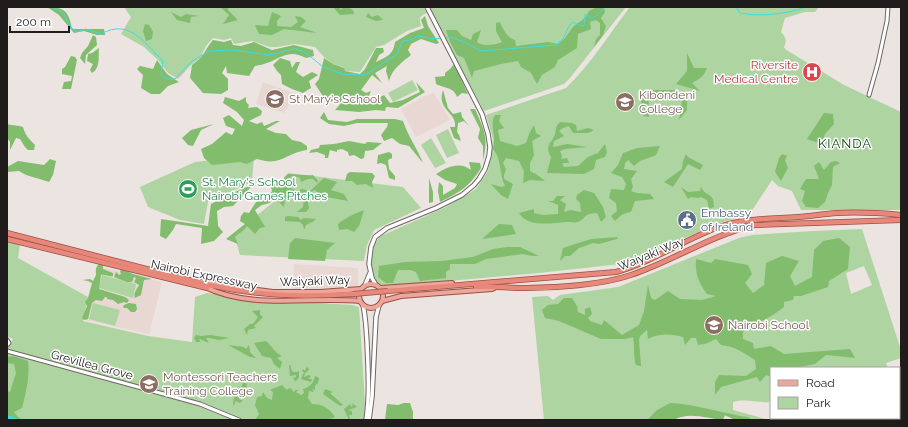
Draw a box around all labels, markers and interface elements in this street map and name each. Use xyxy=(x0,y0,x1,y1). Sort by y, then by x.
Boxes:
scale bar xyxy=(10,8,69,34)
text: 200 m xyxy=(16,15,51,29)
place label: Riversite Medical Centre xyxy=(714,58,798,86)
hospital icon: Riversite Medical Centre xyxy=(801,61,823,83)
school or university icon: St Mary's School xyxy=(264,88,286,110)
place label: Kibondeni College xyxy=(639,88,695,116)
school or university icon: Kibondeni College xyxy=(614,91,636,113)
place label: St Mary's School xyxy=(289,92,381,106)
district label: KIANDA xyxy=(818,136,872,151)
place label: St. Mary's School Nairobi Games Pitches xyxy=(202,175,327,203)
sports icon: St. Mary's School Nairobi Games Pitches xyxy=(177,178,199,200)
place label: Embassy of Ireland xyxy=(701,206,753,234)
public building icon: Embassy of Ireland xyxy=(676,209,698,231)
street label: Waiyaki Way xyxy=(616,234,687,274)
street label: Nairobi Expressway xyxy=(150,257,259,293)
street label: Waiyaki Way xyxy=(280,273,351,289)
school or university icon: Nairobi School xyxy=(703,314,725,336)
place label: Nairobi School xyxy=(728,318,810,332)
street label: Grevillea Grove xyxy=(49,347,135,383)
legend xyxy=(770,367,900,419)
place label: Montessori Teachers Training College xyxy=(163,370,277,398)
school or university icon: Montessori Teachers Training College xyxy=(138,373,160,395)
text: Road xyxy=(806,376,835,390)
text: Park xyxy=(806,396,831,410)

